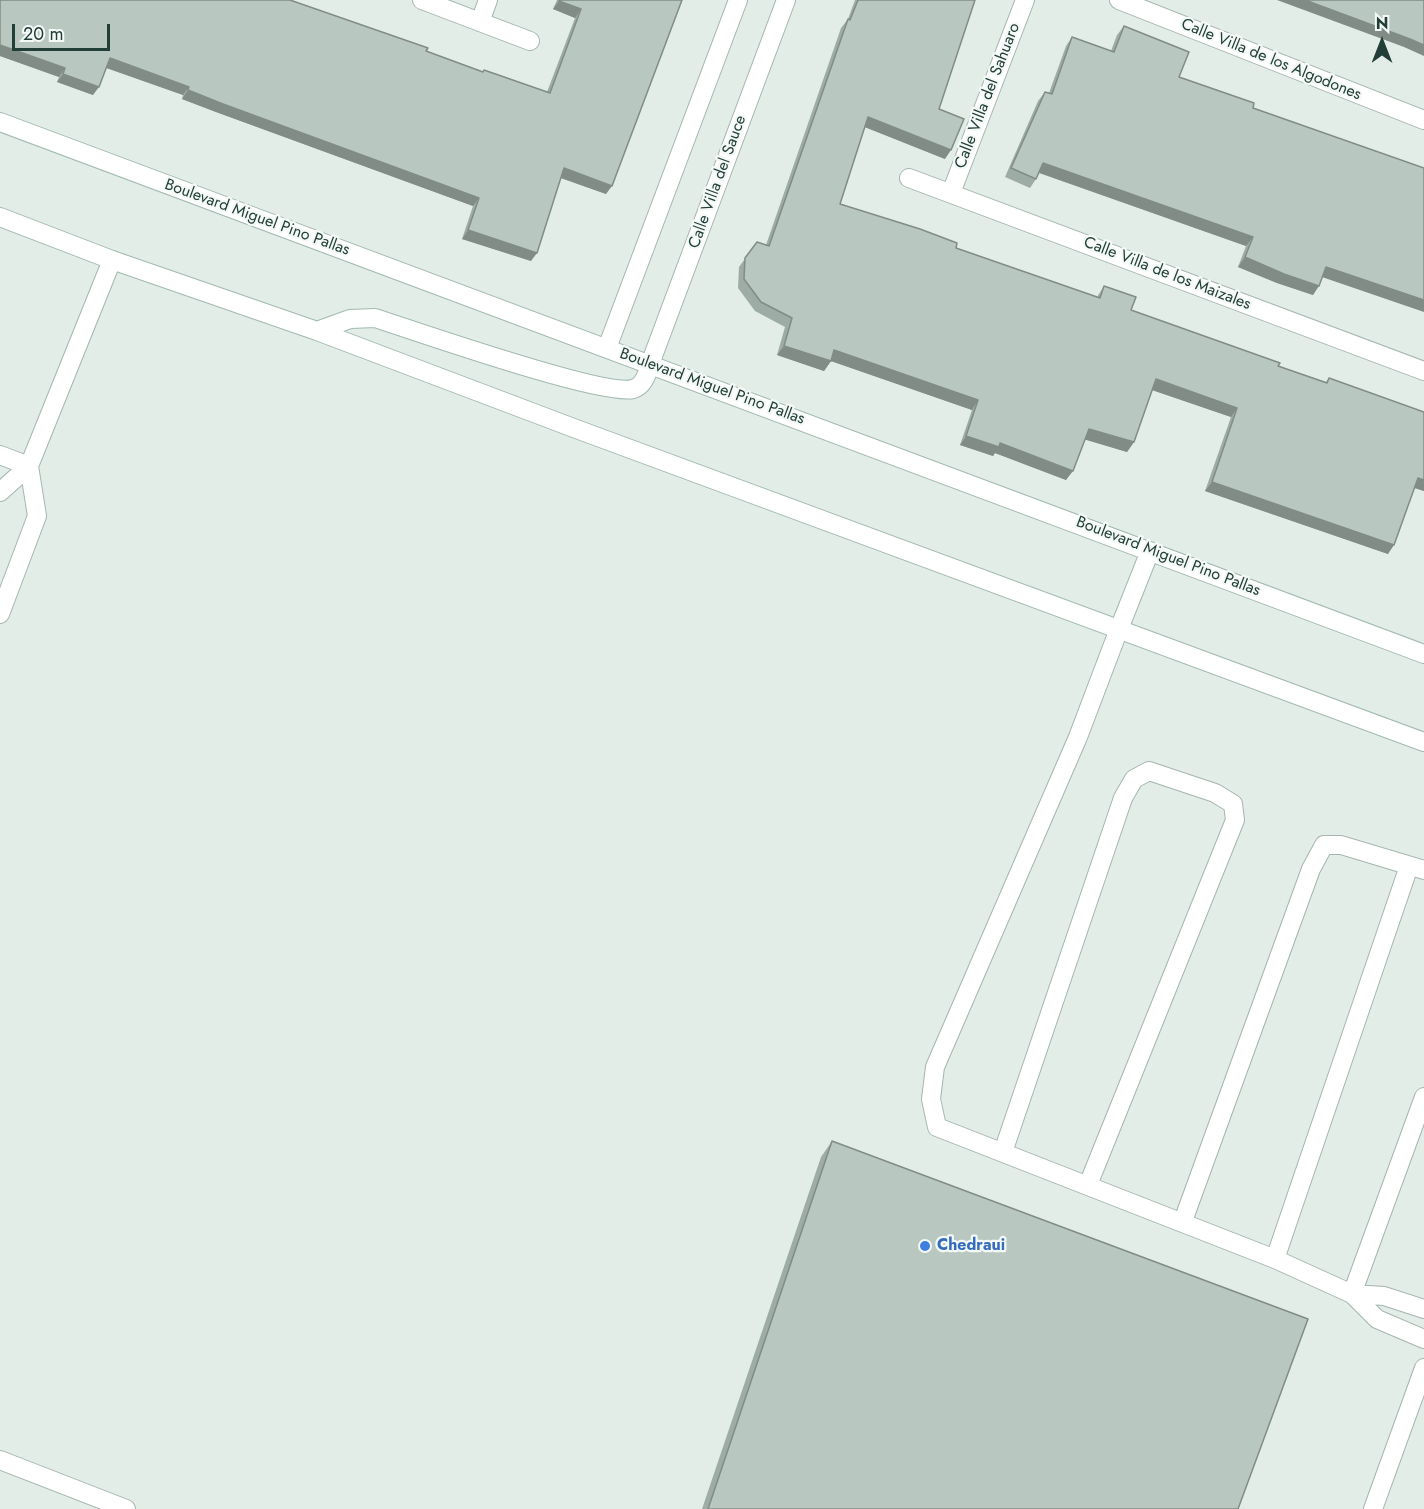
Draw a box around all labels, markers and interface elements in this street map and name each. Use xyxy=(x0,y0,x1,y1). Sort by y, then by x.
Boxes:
scale bar xyxy=(15,12,112,50)
north arrow xyxy=(1352,12,1412,72)
text: N xyxy=(1376,12,1388,35)
street label: Calle Villa de los Algodones xyxy=(1178,15,1364,105)
street label: Calle Villa del Sahuaro xyxy=(951,20,1025,172)
text: 20 m xyxy=(23,21,63,47)
street label: Calle Villa del Sauce xyxy=(685,113,751,251)
street label: Boulevard Miguel Pino Pallas xyxy=(162,176,352,260)
street label: Calle Villa de los Maizales xyxy=(1081,233,1253,315)
street label: Boulevard Miguel Pino Pallas xyxy=(617,345,807,429)
street label: Boulevard Miguel Pino Pallas xyxy=(1073,513,1263,601)
place label: Chedraui xyxy=(937,1236,1005,1256)
marker: Chedraui xyxy=(918,1239,932,1253)

